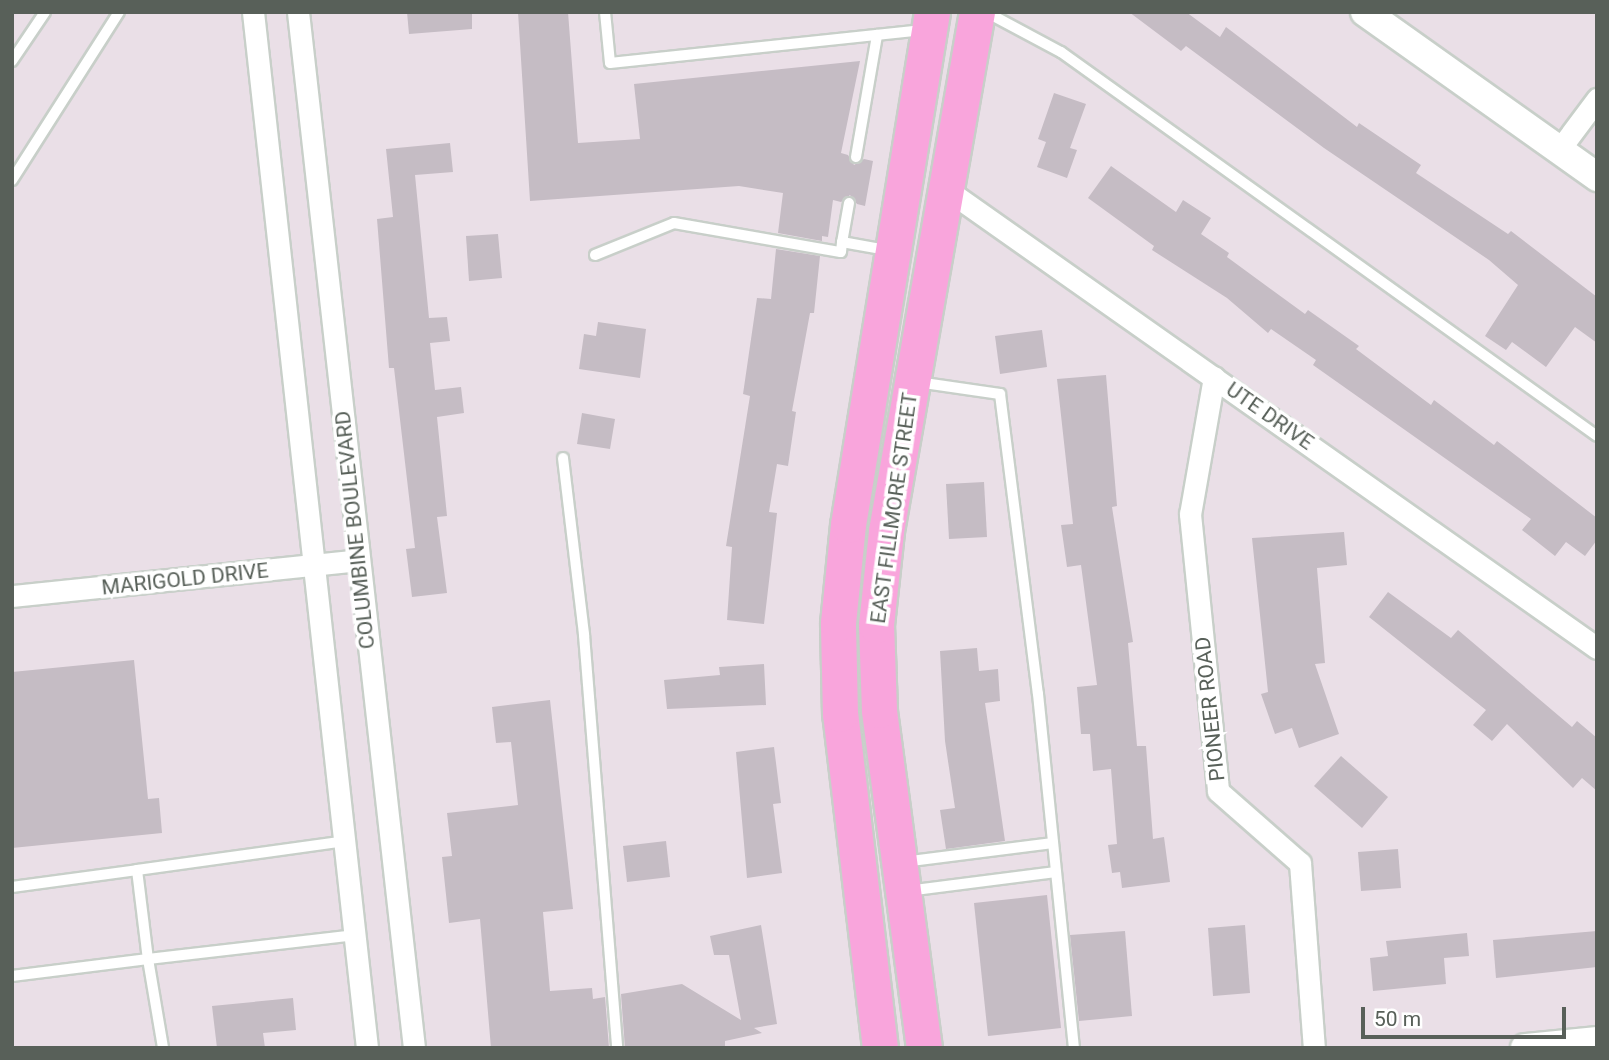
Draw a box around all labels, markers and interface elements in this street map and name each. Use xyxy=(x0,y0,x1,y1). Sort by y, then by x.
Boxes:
street label: UTE DRIVE xyxy=(1221,377,1319,455)
street label: EAST FILLMORE STREET xyxy=(865,391,923,625)
street label: COLUMBINE BOULEVARD xyxy=(330,410,380,650)
street label: MARIGOLD DRIVE xyxy=(100,558,270,600)
street label: PIONEER ROAD xyxy=(1190,636,1230,782)
scale bar xyxy=(1364,993,1569,1038)
text: 50 m xyxy=(1374,1007,1421,1031)

